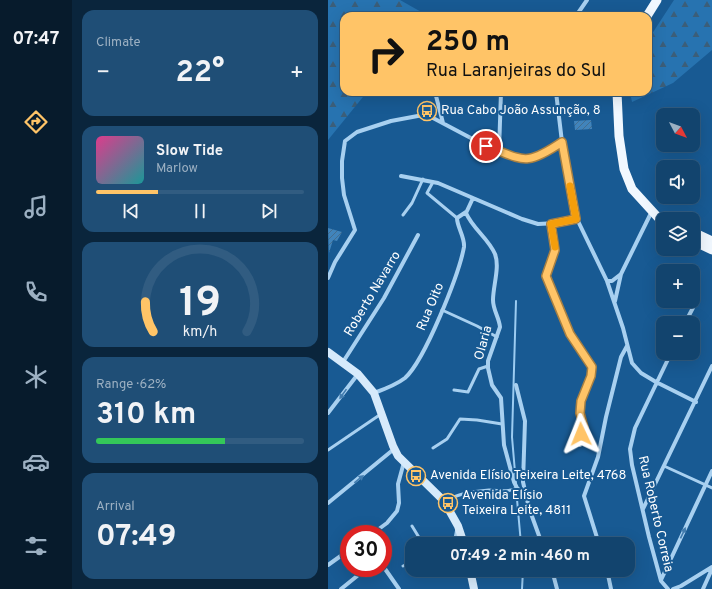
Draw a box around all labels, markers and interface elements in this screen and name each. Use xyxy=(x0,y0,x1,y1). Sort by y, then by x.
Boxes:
text: 250 m xyxy=(426,25,510,61)
text: 07:47 xyxy=(13,28,59,51)
icon: right xyxy=(360,28,412,80)
text: Climate xyxy=(96,35,141,51)
text: 22° xyxy=(175,55,225,92)
text: − xyxy=(96,60,110,87)
text: + xyxy=(290,60,304,87)
text: Rua Laranjeiras do Sul xyxy=(426,60,606,83)
bus stop icon: Rua Cabo João Assunção, 8 xyxy=(416,100,438,122)
place label: Rua Cabo João Assunção, 8 xyxy=(441,103,601,119)
icon: directions xyxy=(22,108,50,136)
north arrow xyxy=(656,108,700,152)
map controls xyxy=(656,108,700,360)
pin xyxy=(469,129,503,163)
icon: arrive xyxy=(475,135,497,157)
text: Slow Tide xyxy=(156,142,223,161)
button: sound xyxy=(656,160,700,204)
text: Marlow xyxy=(156,161,198,177)
icon: music xyxy=(22,193,50,221)
icon: previous xyxy=(120,200,142,222)
icon: pause xyxy=(189,200,211,222)
icon: next xyxy=(258,200,280,222)
button: layers xyxy=(656,212,700,256)
street label: Roberto Navarro xyxy=(341,248,405,340)
button: + xyxy=(656,264,700,308)
icon: phone xyxy=(22,278,50,306)
text: 19 xyxy=(179,278,221,331)
street label: Rua Oito xyxy=(414,281,448,333)
button: − xyxy=(656,316,700,360)
text: km/h xyxy=(183,323,217,341)
street label: Olaria xyxy=(472,324,496,362)
icon: climate xyxy=(22,363,50,391)
text: Range · 62% xyxy=(96,377,166,393)
one-way arrow xyxy=(339,389,347,399)
text: 310 km xyxy=(96,397,196,434)
position arrow xyxy=(560,413,602,455)
icon: car xyxy=(22,448,50,476)
street label: Rua Roberto Correia xyxy=(634,454,676,574)
bus stop icon: Avenida Elísio Teixeira Leite, 4768 xyxy=(405,465,427,487)
place label: Avenida Elísio Teixeira Leite, 4768 xyxy=(430,468,627,484)
one-way arrow xyxy=(353,475,364,483)
place label: Avenida Elísio Teixeira Leite, 4811 xyxy=(462,488,571,519)
bus stop icon: Avenida Elísio Teixeira Leite, 4811 xyxy=(437,492,459,514)
text: Arrival xyxy=(96,499,135,515)
text: 07:49 xyxy=(96,519,176,556)
speed limit sign: 30 xyxy=(340,525,392,577)
one-way arrow xyxy=(681,526,687,538)
icon: filters xyxy=(22,532,50,560)
text: 07:49 · 2 min · 460 m xyxy=(450,547,590,566)

